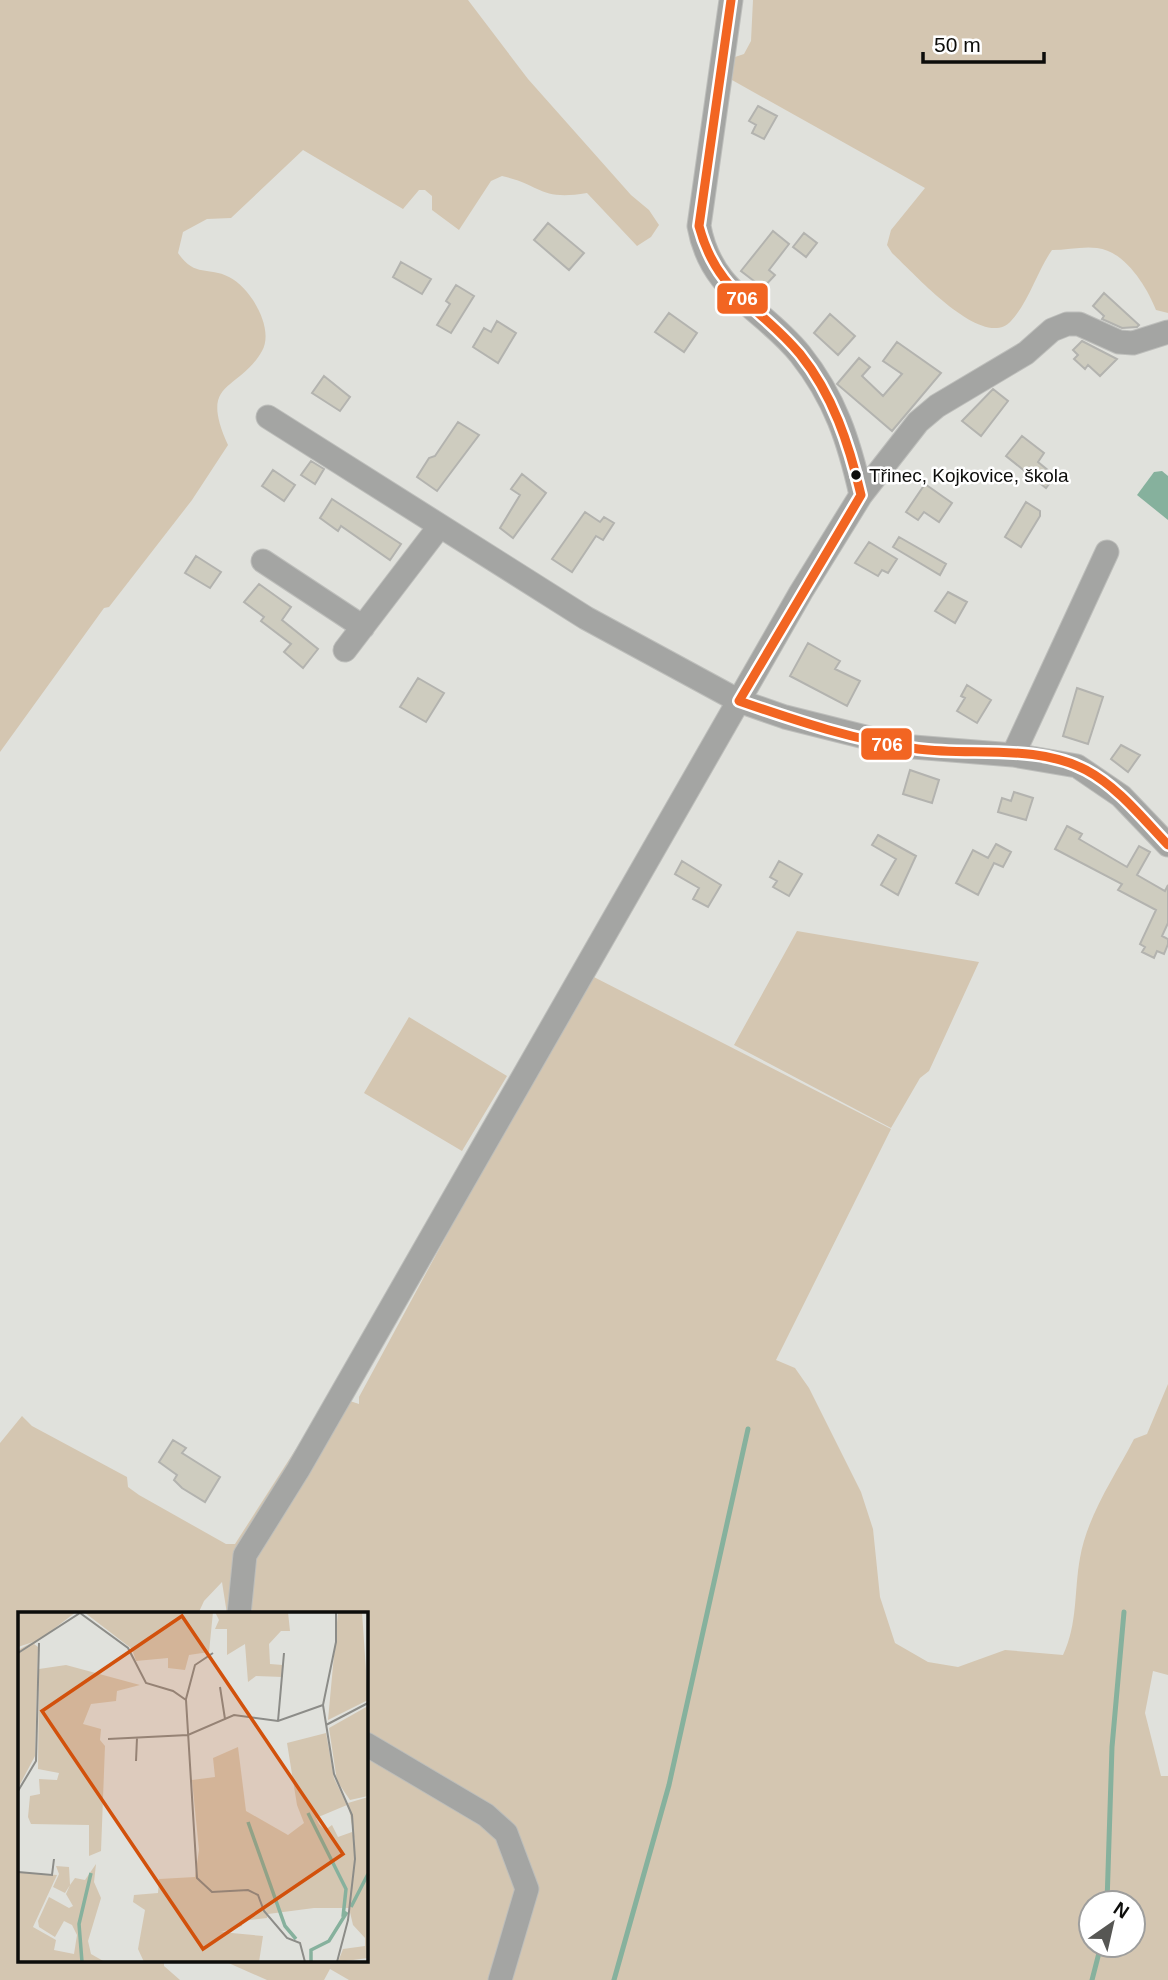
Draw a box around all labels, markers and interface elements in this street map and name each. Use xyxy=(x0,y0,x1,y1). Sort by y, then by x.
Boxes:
scale bar xyxy=(923,21,1044,65)
text: 50 m xyxy=(934,33,981,56)
line badge: 706 xyxy=(716,282,769,315)
text: 706 xyxy=(726,288,758,309)
place label: Třinec, Kojkovice, škola xyxy=(869,465,1069,486)
marker: Třinec, Kojkovice, škola xyxy=(849,468,863,482)
line badge: 706 xyxy=(860,727,913,761)
text: 706 xyxy=(871,734,903,755)
inset map xyxy=(18,1612,368,1962)
north arrow xyxy=(1077,1889,1147,1959)
text: N xyxy=(1110,1898,1133,1923)

